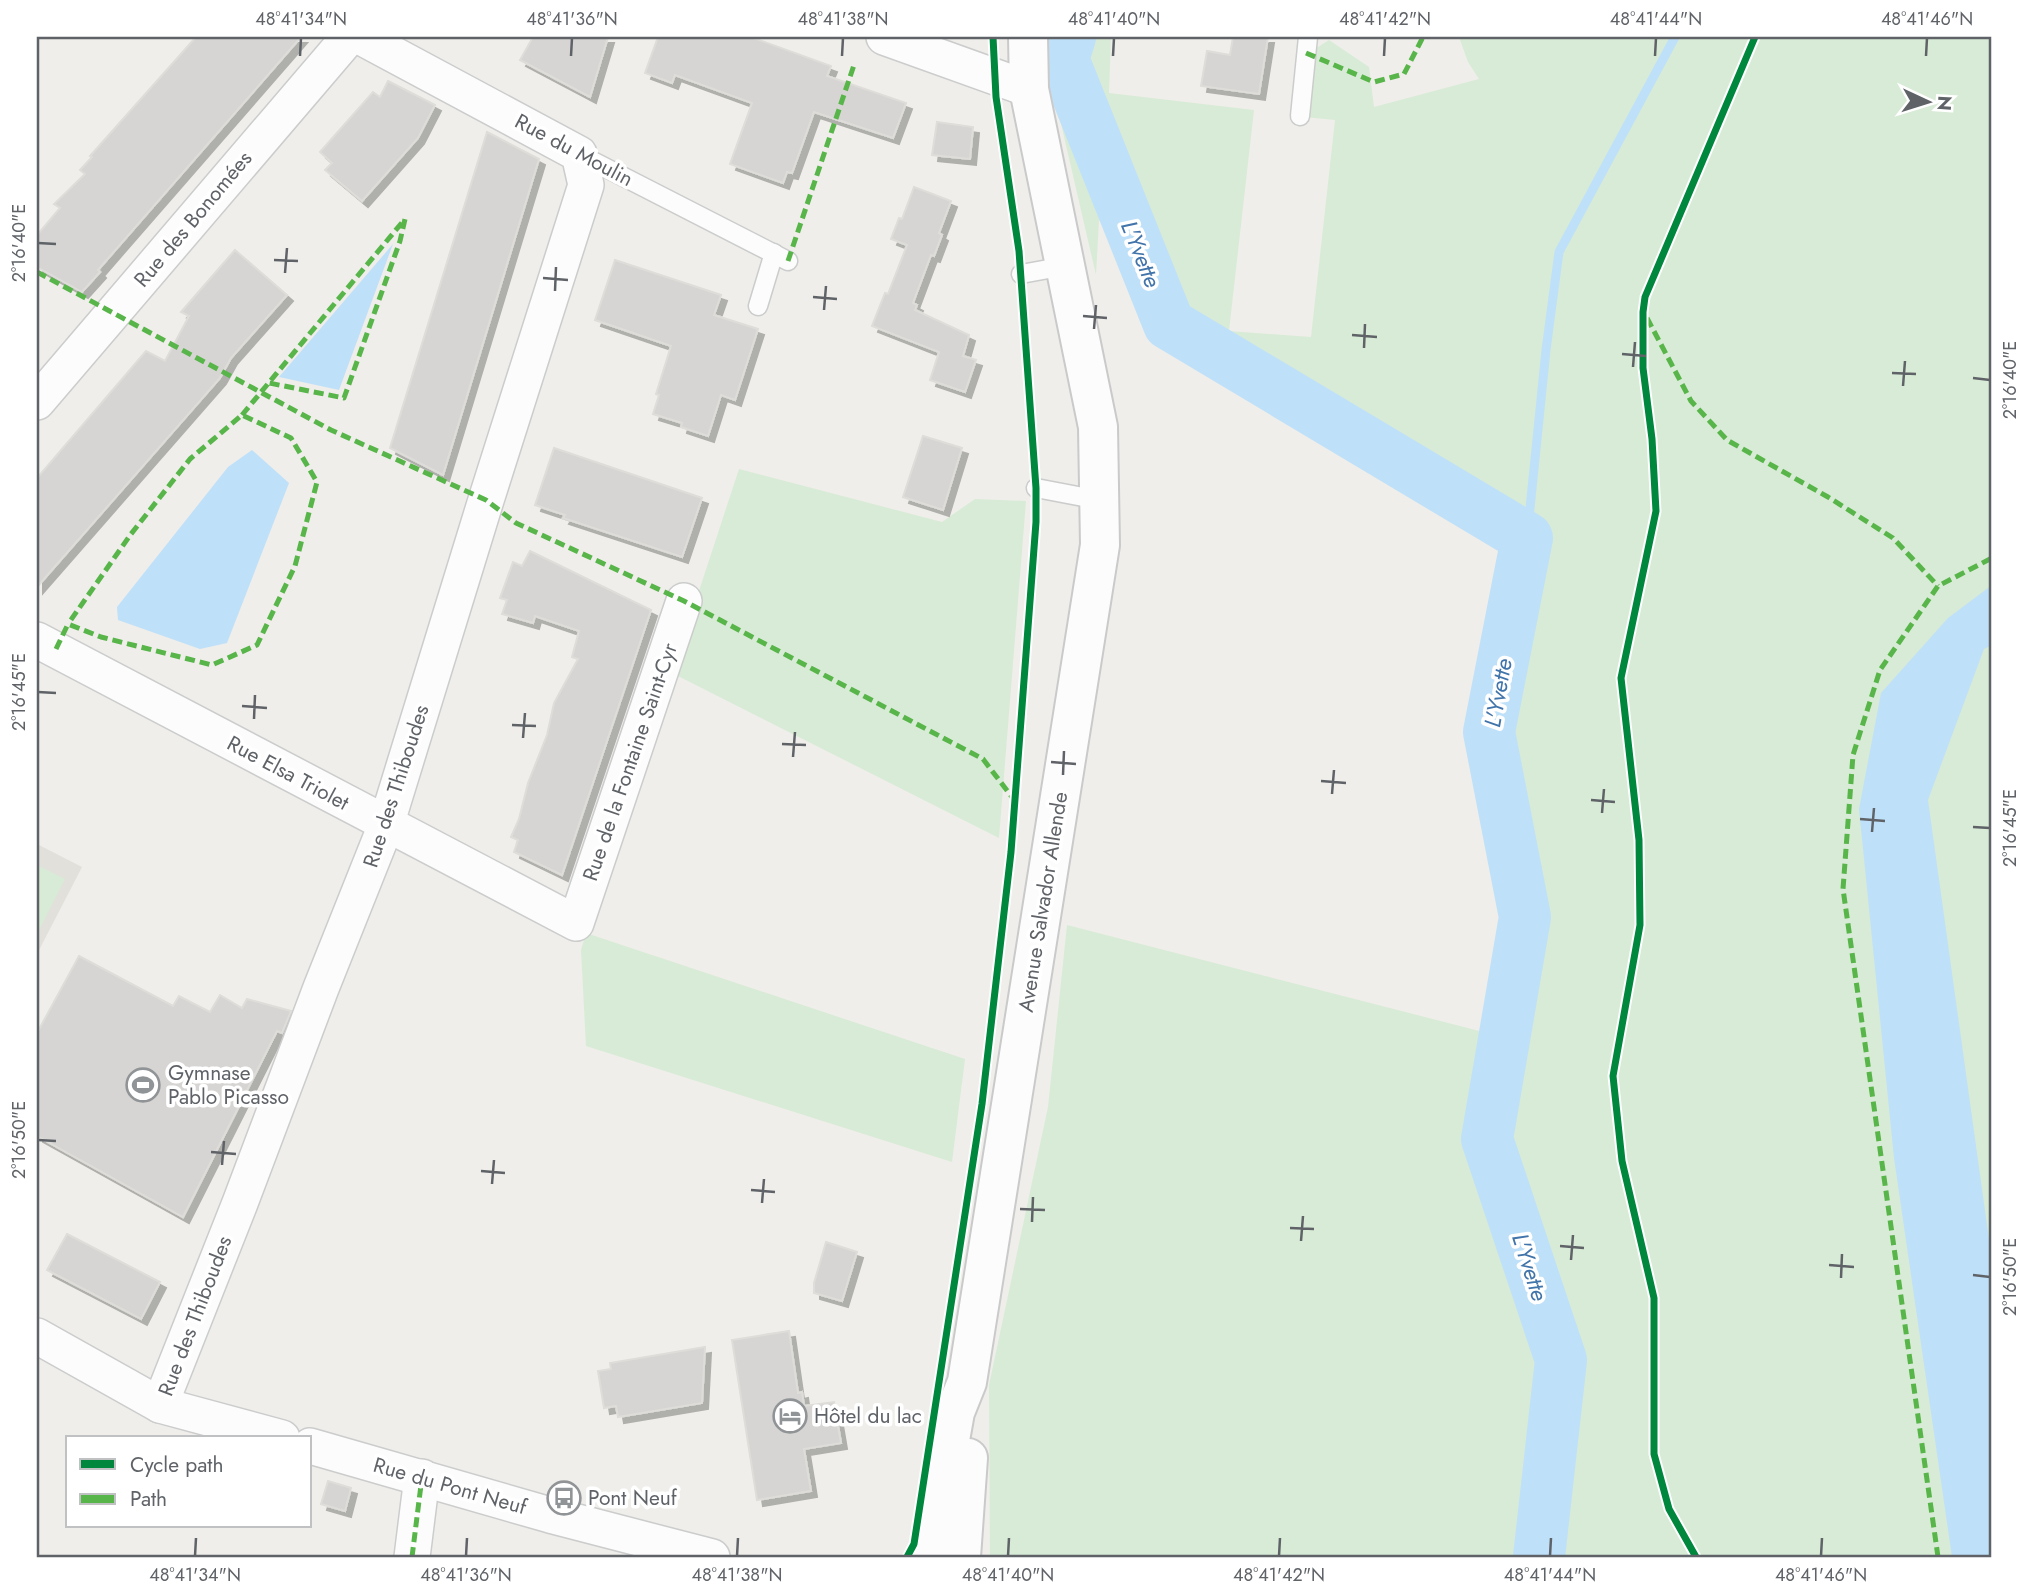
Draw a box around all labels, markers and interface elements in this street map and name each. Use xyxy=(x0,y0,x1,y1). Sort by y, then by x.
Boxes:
text: 48°41'34"N xyxy=(255,6,347,32)
text: 48°41'36"N xyxy=(526,6,618,32)
text: 48°41'38"N xyxy=(797,6,889,32)
text: 48°41'40"N xyxy=(1068,6,1160,32)
text: 48°41'42"N xyxy=(1339,6,1431,32)
text: 48°41'44"N xyxy=(1610,6,1702,32)
text: 48°41'46"N xyxy=(1881,6,1973,32)
north arrow xyxy=(1892,66,1962,136)
text: N xyxy=(1930,95,1958,112)
street label: Rue du Moulin xyxy=(510,106,638,194)
street label: Rue des Bonomées xyxy=(127,144,259,294)
text: 2°16'40"E xyxy=(6,204,32,282)
water label: L'Yvette xyxy=(1112,215,1170,293)
text: 2°16'40"E xyxy=(1997,341,2023,419)
street label: Rue de la Fontaine Saint-Cyr xyxy=(575,638,685,885)
text: 2°16'45"E xyxy=(6,653,32,731)
water label: L'Yvette xyxy=(1475,655,1521,730)
street label: Rue des Thiboudes xyxy=(356,701,436,871)
street label: Rue Elsa Triolet xyxy=(222,728,354,818)
text: 2°16'45"E xyxy=(1997,789,2023,867)
street label: Avenue Salvador Allende xyxy=(1011,790,1075,1014)
place label: Gymnase Pablo Picasso xyxy=(168,1058,289,1112)
sports icon: Gymnase Pablo Picasso xyxy=(124,1066,162,1104)
text: 2°16'50"E xyxy=(6,1101,32,1179)
water label: L'Yvette xyxy=(1503,1229,1557,1306)
street label: Rue des Thiboudes xyxy=(151,1232,239,1400)
text: 2°16'50"E xyxy=(1997,1238,2023,1316)
hotel icon: Hôtel du lac xyxy=(771,1397,809,1435)
place label: Hôtel du lac xyxy=(814,1401,922,1431)
legend xyxy=(66,1436,312,1528)
text: Cycle path xyxy=(130,1450,223,1480)
street label: Rue du Pont Neuf xyxy=(370,1450,531,1522)
bus stop icon: Pont Neuf xyxy=(545,1479,583,1517)
place label: Pont Neuf xyxy=(588,1483,678,1513)
text: Path xyxy=(130,1484,167,1514)
text: 48°41'34"N xyxy=(149,1562,241,1588)
text: 48°41'36"N xyxy=(420,1562,512,1588)
text: 48°41'38"N xyxy=(691,1562,783,1588)
text: 48°41'40"N xyxy=(962,1562,1054,1588)
text: 48°41'42"N xyxy=(1233,1562,1325,1588)
text: 48°41'44"N xyxy=(1504,1562,1596,1588)
text: 48°41'46"N xyxy=(1775,1562,1867,1588)

